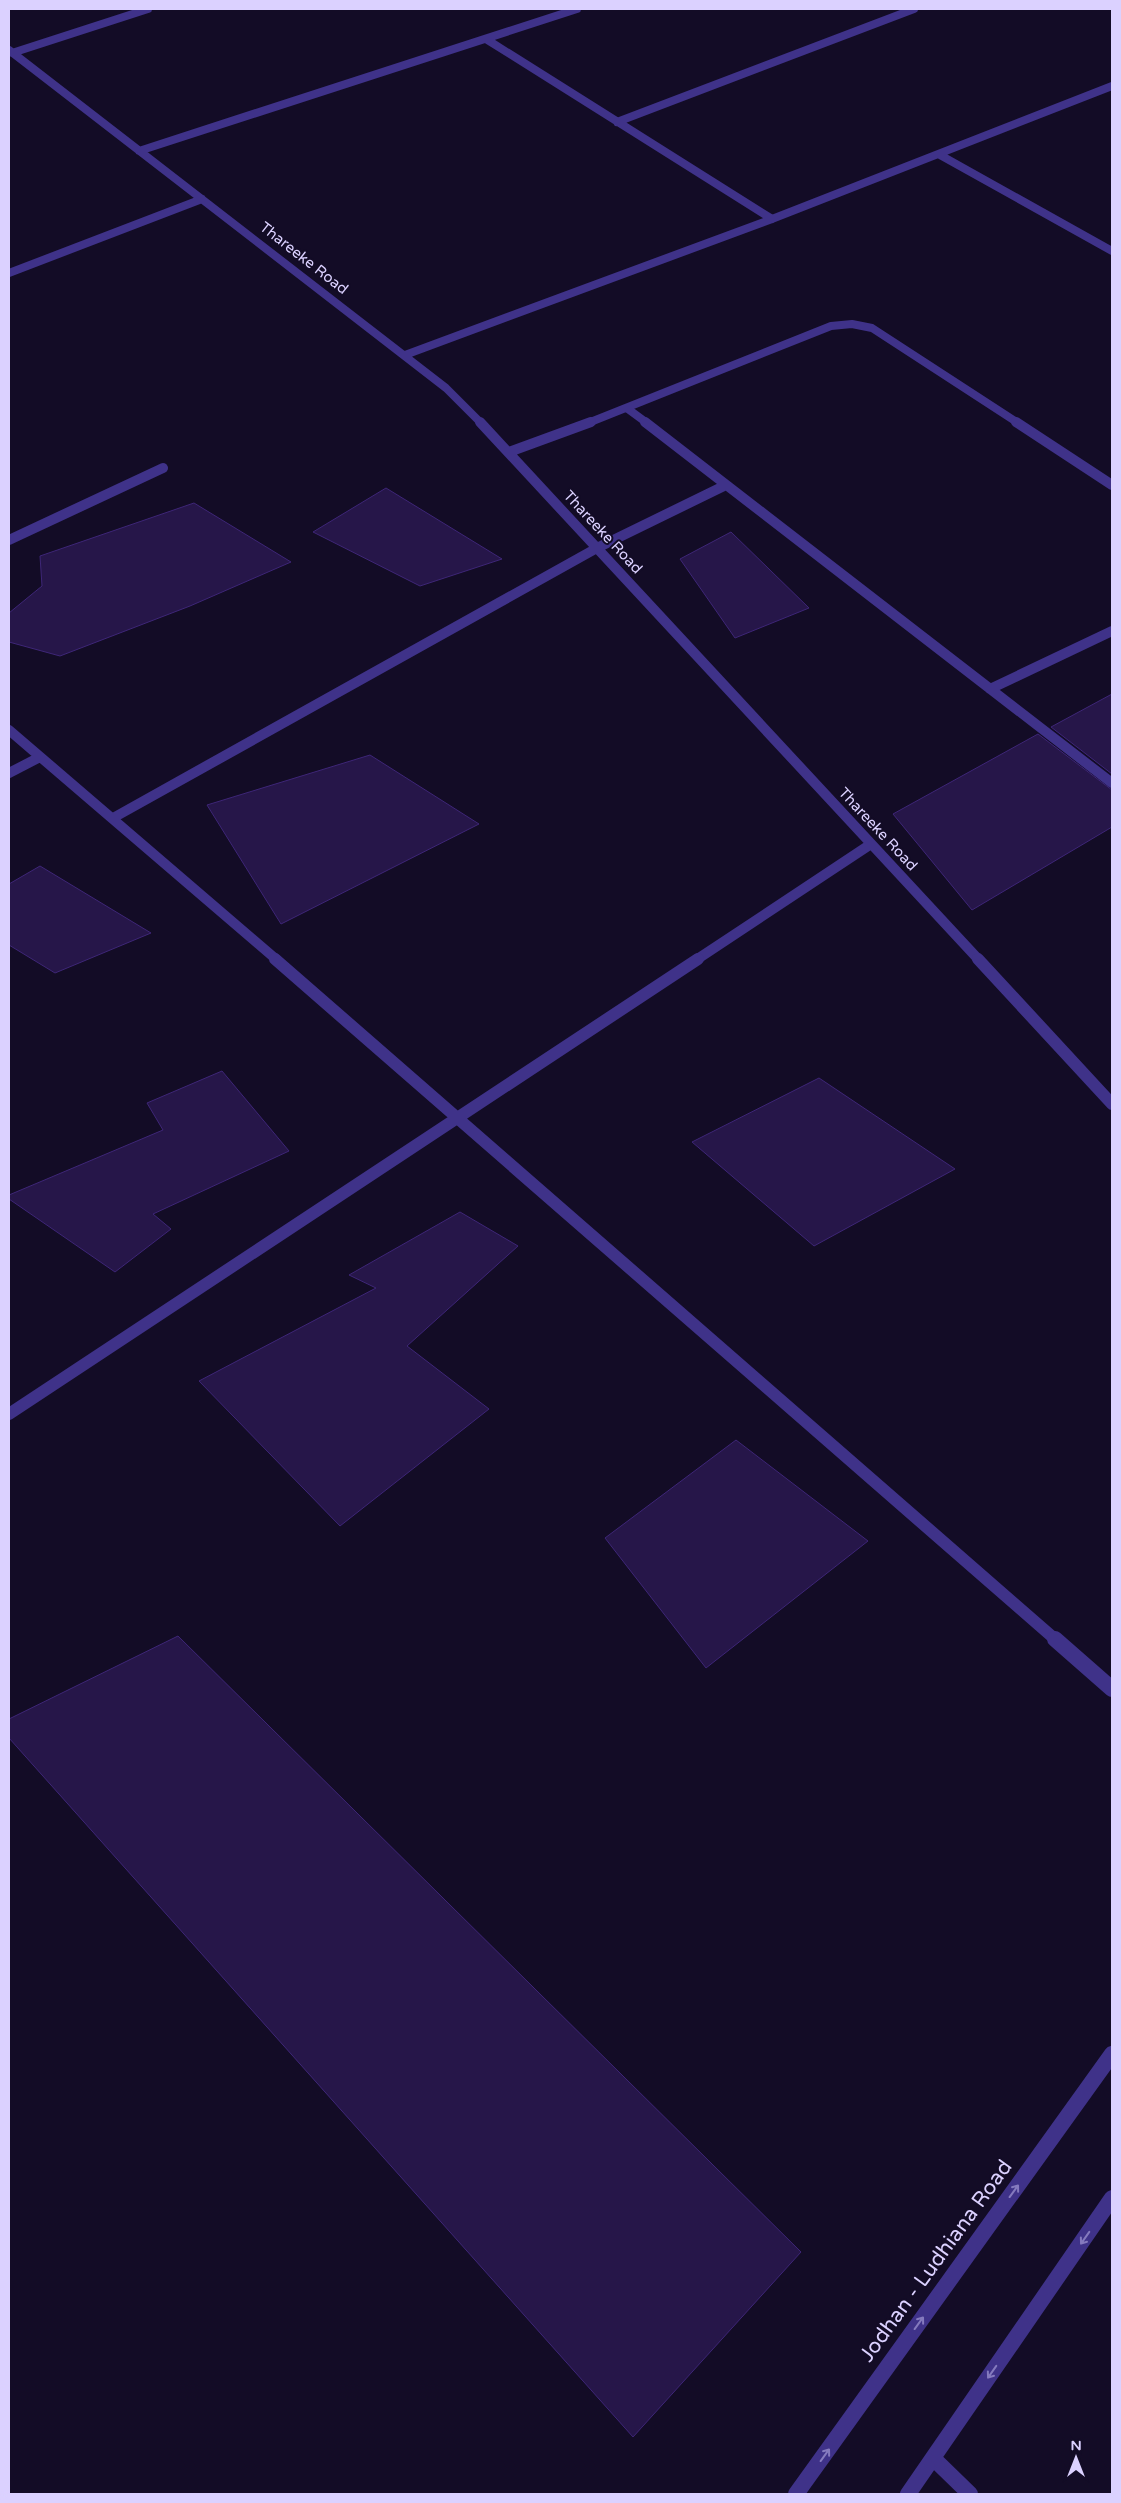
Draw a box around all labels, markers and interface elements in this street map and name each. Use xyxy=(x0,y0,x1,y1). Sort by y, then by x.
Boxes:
street label: Thareeke Road xyxy=(256,218,352,298)
street label: Thareeke Road xyxy=(560,487,646,577)
street label: Thareeke Road xyxy=(835,784,921,874)
street label: Jodhan - Ludhiana Road xyxy=(854,2155,1018,2367)
one-way arrow xyxy=(1009,2184,1019,2198)
one-way arrow xyxy=(1080,2231,1090,2245)
one-way arrow xyxy=(914,2317,925,2330)
one-way arrow xyxy=(987,2364,997,2378)
north arrow xyxy=(1051,2433,1101,2483)
text: N xyxy=(1070,2437,1082,2454)
one-way arrow xyxy=(820,2448,830,2462)

